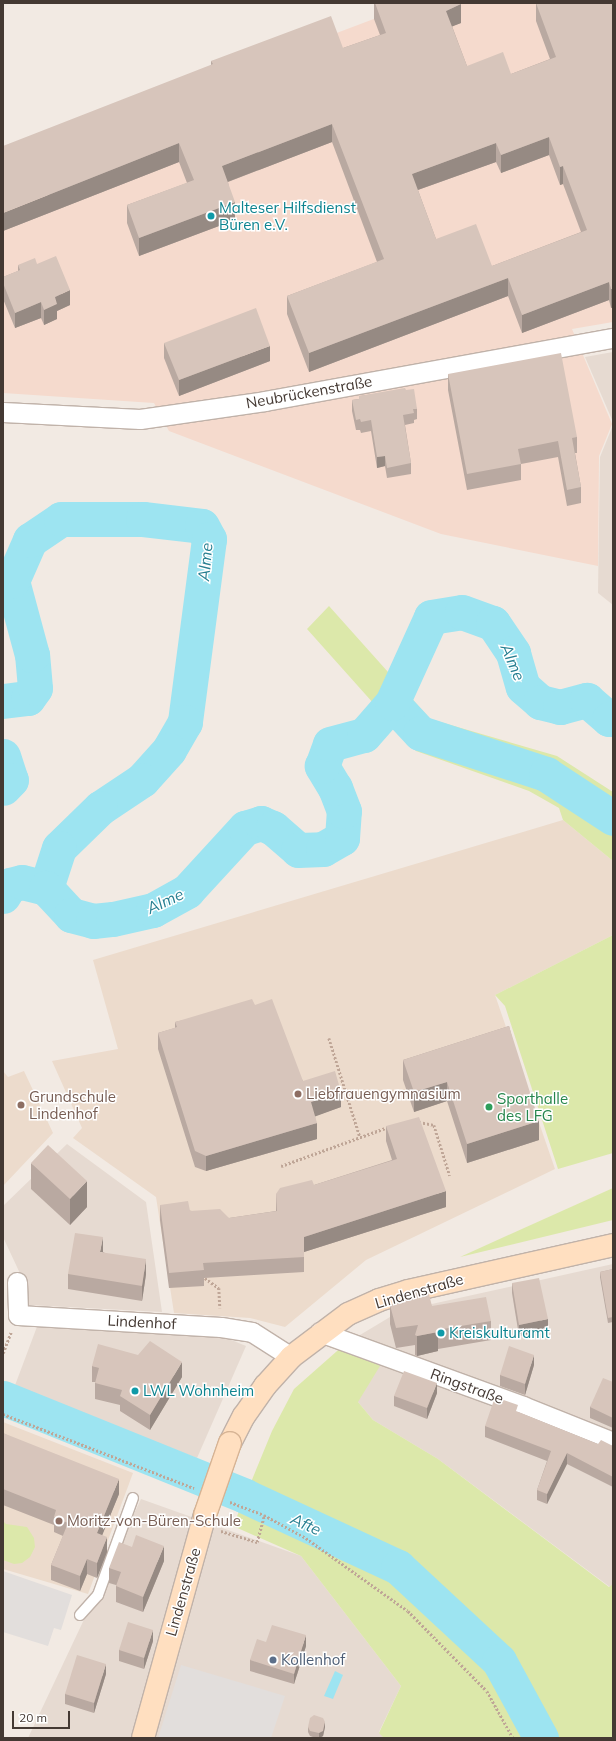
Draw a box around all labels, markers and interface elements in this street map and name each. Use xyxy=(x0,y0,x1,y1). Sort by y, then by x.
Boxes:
place label: Malteser Hilfsdienst Büren e.V. xyxy=(219,198,356,233)
marker: Malteser Hilfsdienst Büren e.V. xyxy=(206,211,216,221)
street label: Neubrückenstraße xyxy=(245,372,373,412)
water label: Alme xyxy=(194,542,216,582)
water label: Alme xyxy=(497,641,529,683)
water label: Alme xyxy=(144,884,186,918)
place label: Liebfrauengymnasium xyxy=(306,1085,461,1103)
place label: Grundschule Lindenhof xyxy=(29,1087,116,1122)
marker: Liebfrauengymnasium xyxy=(293,1089,303,1099)
place label: Sporthalle des LFG xyxy=(497,1089,568,1124)
marker: Grundschule Lindenhof xyxy=(16,1100,26,1110)
marker: Sporthalle des LFG xyxy=(484,1102,494,1112)
street label: Lindenstraße xyxy=(373,1270,465,1312)
street label: Lindenhof xyxy=(107,1311,177,1333)
place label: Kreiskulturamt xyxy=(449,1324,550,1342)
marker: Kreiskulturamt xyxy=(436,1328,446,1338)
street label: Ringstraße xyxy=(428,1364,506,1408)
place label: LWL Wohnheim xyxy=(143,1382,254,1400)
marker: LWL Wohnheim xyxy=(130,1386,140,1396)
water label: Afte xyxy=(288,1509,324,1539)
place label: Moritz-von-Büren-Schule xyxy=(67,1512,241,1530)
marker: Moritz-von-Büren-Schule xyxy=(54,1516,64,1526)
street label: Lindenstraße xyxy=(162,1546,204,1638)
place label: Kollenhof xyxy=(281,1651,345,1669)
marker: Kollenhof xyxy=(268,1655,278,1665)
scale bar xyxy=(14,1703,72,1729)
text: 20 m xyxy=(19,1710,47,1725)

